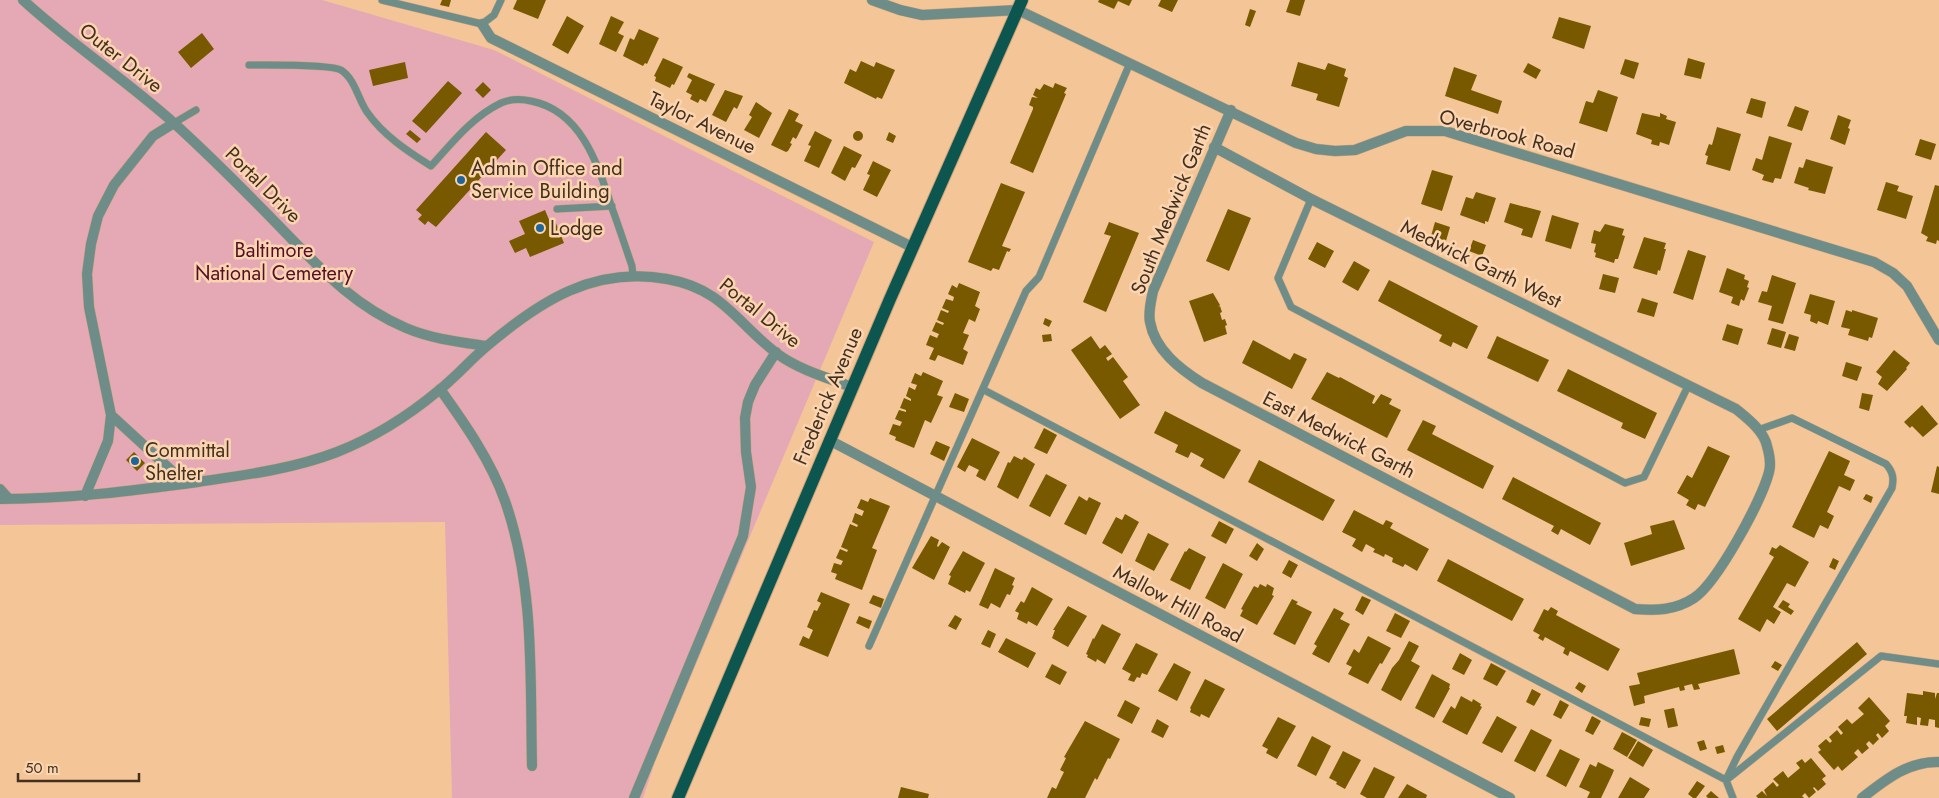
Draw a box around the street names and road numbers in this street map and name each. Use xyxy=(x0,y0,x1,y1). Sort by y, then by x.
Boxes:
street label: Outer Drive xyxy=(73,16,169,100)
street label: Taylor Avenue xyxy=(643,84,761,162)
street label: Overbrook Road xyxy=(1436,102,1578,166)
street label: South Medwick Garth xyxy=(1123,119,1219,299)
street label: Portal Drive xyxy=(218,140,308,230)
street label: Medwick Garth West xyxy=(1396,212,1566,316)
street label: Portal Drive xyxy=(713,271,807,355)
street label: Frederick Avenue xyxy=(786,323,870,469)
street label: East Medwick Garth xyxy=(1258,384,1420,486)
street label: Mallow Hill Road xyxy=(1108,558,1248,650)

